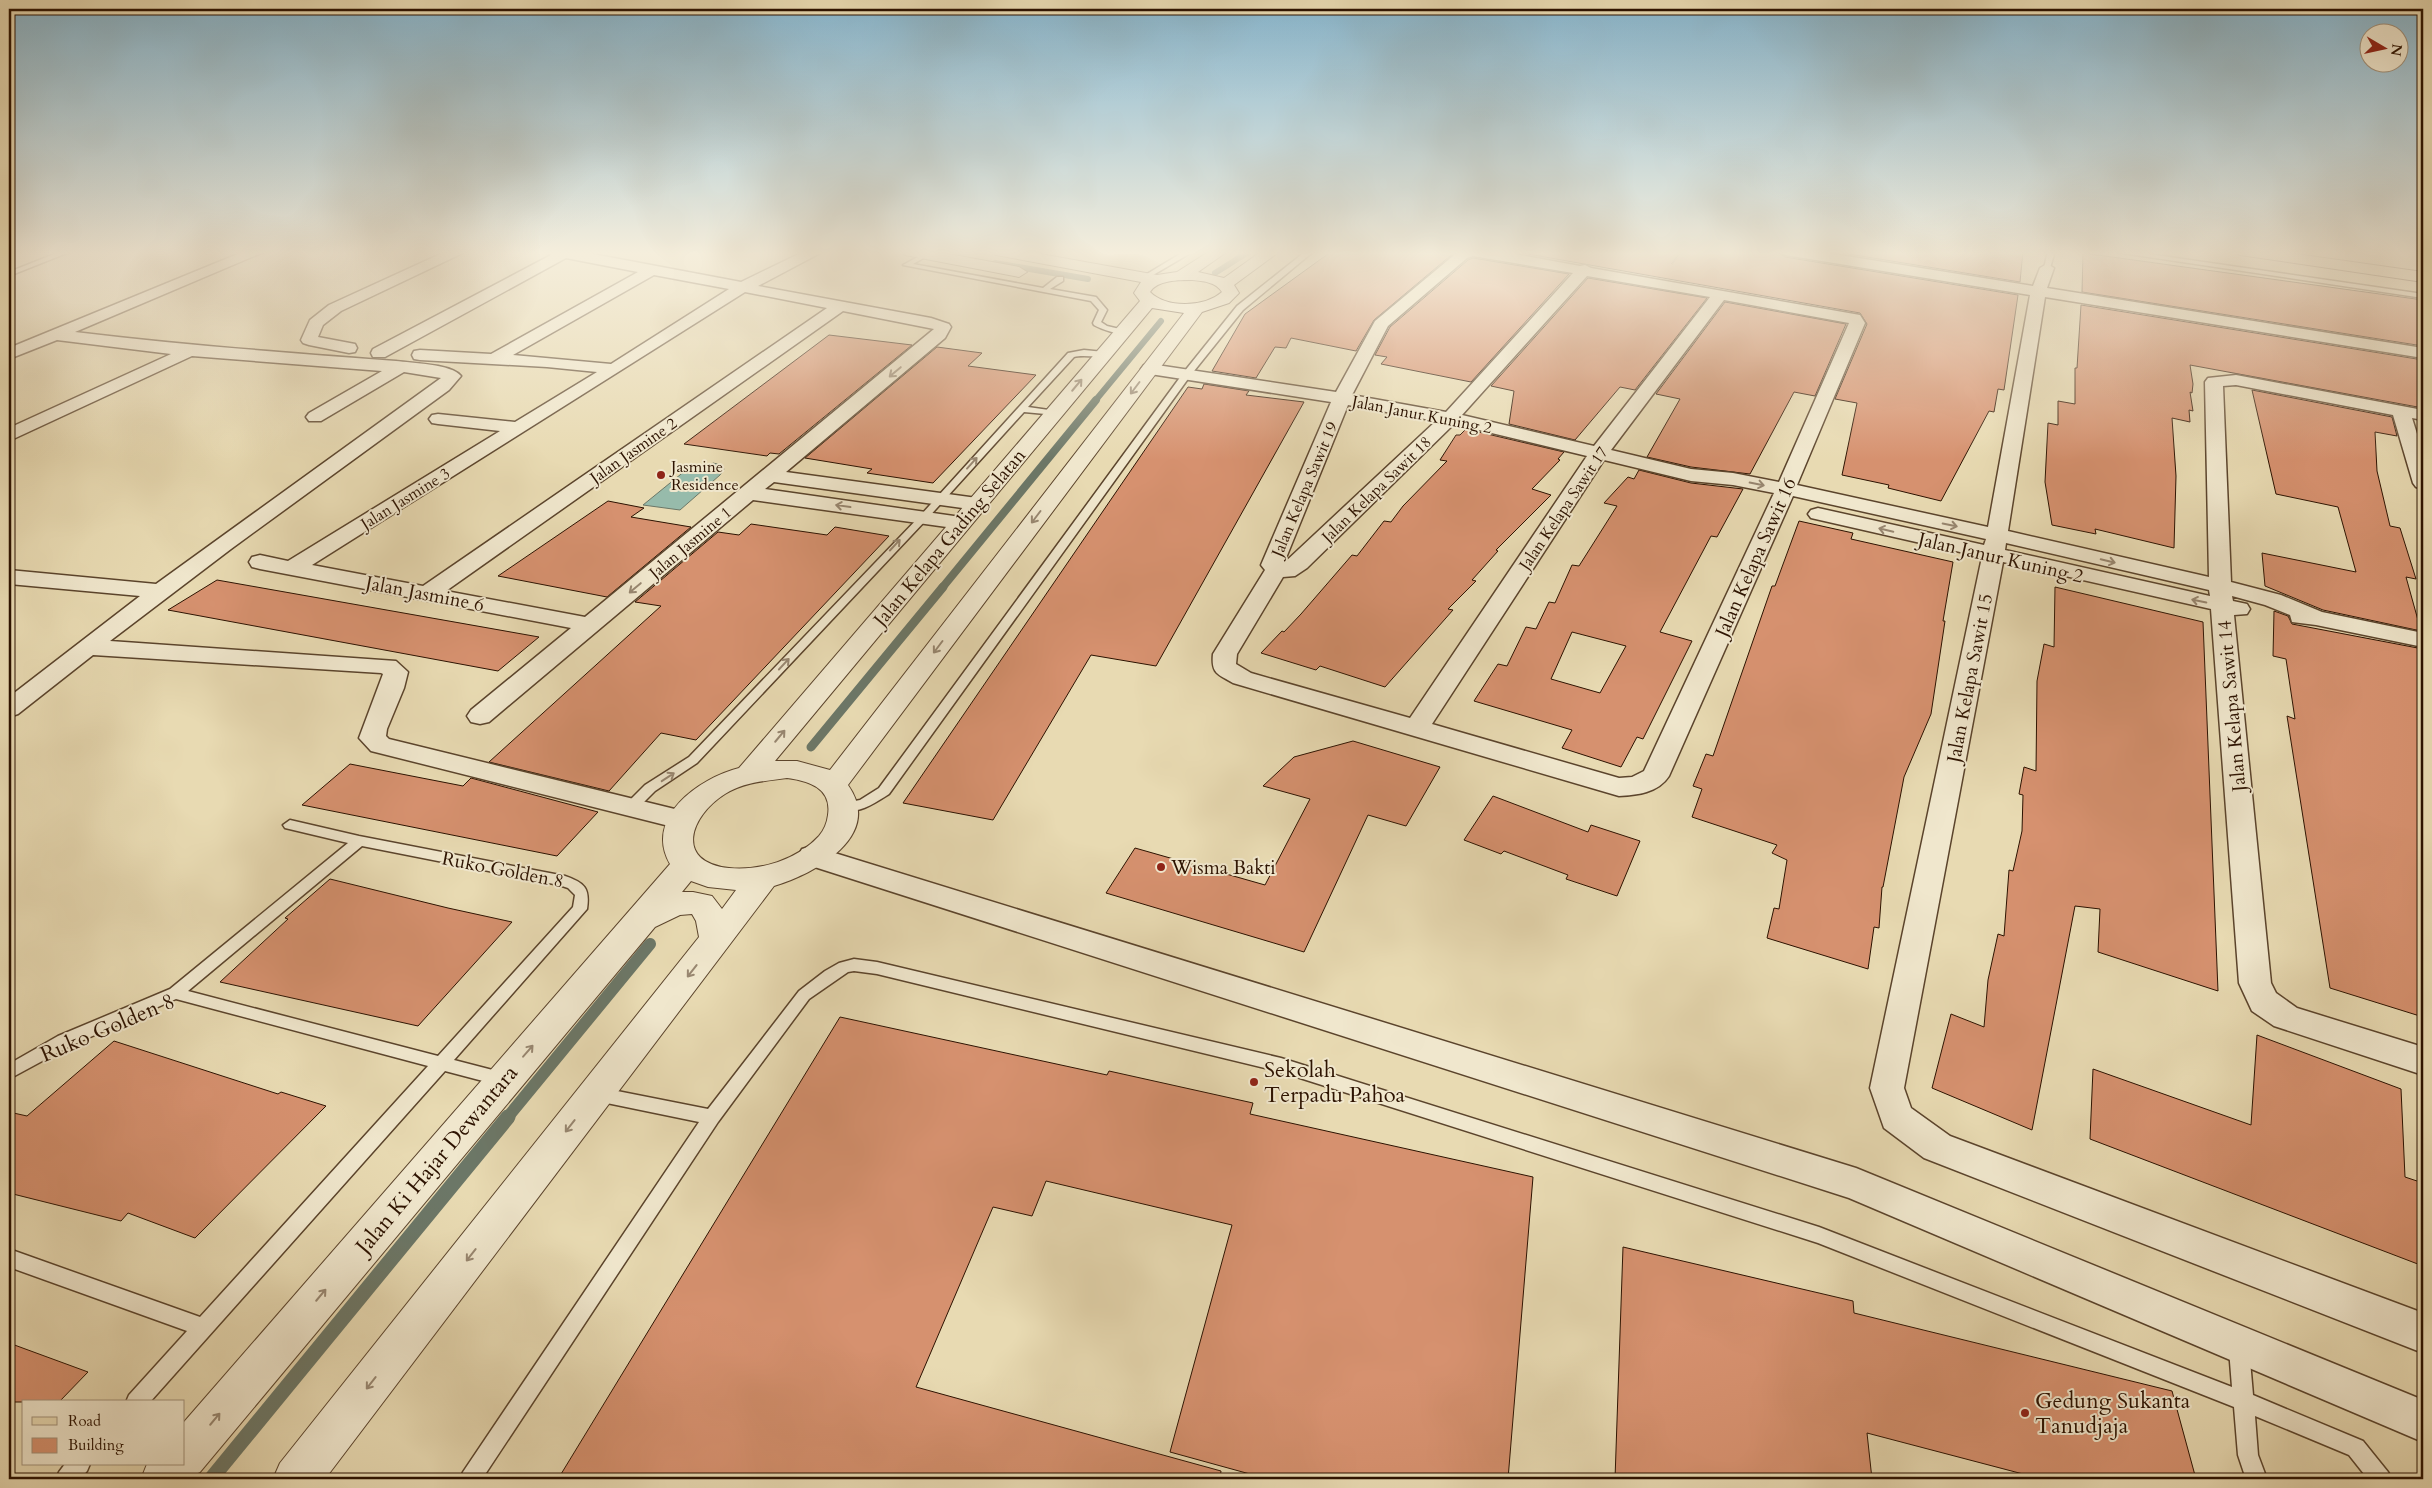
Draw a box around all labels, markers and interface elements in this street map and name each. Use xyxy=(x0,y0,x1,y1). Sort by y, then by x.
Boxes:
north arrow xyxy=(2360,22,2410,72)
text: N xyxy=(2386,42,2407,57)
one-way arrow xyxy=(889,367,902,378)
one-way arrow xyxy=(1072,379,1083,392)
one-way arrow xyxy=(1130,381,1140,395)
street label: Jalan Janur Kuning 2 xyxy=(1348,390,1494,439)
street label: Jalan Jasmine 2 xyxy=(584,413,681,490)
street label: Jalan Kelapa Sawit 19 xyxy=(1266,419,1343,562)
street label: Jalan Kelapa Sawit 18 xyxy=(1316,432,1436,549)
street label: Jalan Kelapa Sawit 17 xyxy=(1513,442,1613,576)
street label: Jalan Kelapa Gading Selatan xyxy=(866,443,1032,634)
place label: Jasmine Residence xyxy=(669,456,739,496)
one-way arrow xyxy=(966,456,978,469)
street label: Jalan Jasmine 3 xyxy=(355,463,454,536)
marker: Jasmine Residence xyxy=(655,469,667,481)
street label: Jalan Kelapa Sawit 16 xyxy=(1708,474,1803,644)
one-way arrow xyxy=(1748,479,1764,489)
one-way arrow xyxy=(836,501,852,511)
street label: Jalan Jasmine 1 xyxy=(643,502,737,585)
one-way arrow xyxy=(1031,511,1042,524)
one-way arrow xyxy=(1941,520,1957,530)
one-way arrow xyxy=(1879,525,1895,534)
street label: Jalan Janur Kuning 2 xyxy=(1913,526,2086,590)
one-way arrow xyxy=(889,539,901,552)
one-way arrow xyxy=(2100,557,2116,566)
street label: Jalan Jasmine 6 xyxy=(360,569,486,618)
one-way arrow xyxy=(629,582,642,593)
street label: Jalan Kelapa Sawit 15 xyxy=(1940,591,1999,768)
one-way arrow xyxy=(2191,595,2207,605)
street label: Jalan Kelapa Sawit 14 xyxy=(2212,619,2253,796)
one-way arrow xyxy=(933,640,943,654)
one-way arrow xyxy=(778,657,790,670)
one-way arrow xyxy=(774,730,786,743)
one-way arrow xyxy=(661,771,675,782)
street label: Ruko Golden 8 xyxy=(440,845,566,895)
place label: Wisma Bakti xyxy=(1170,855,1276,881)
marker: Wisma Bakti xyxy=(1155,861,1167,873)
one-way arrow xyxy=(686,964,697,977)
street label: Ruko Golden 8 xyxy=(36,986,179,1070)
one-way arrow xyxy=(523,1045,534,1058)
place label: Sekolah Terpadu Pahoa xyxy=(1264,1055,1406,1110)
street label: Jalan Ki Hajar Dewantara xyxy=(347,1058,525,1263)
marker: Sekolah Terpadu Pahoa xyxy=(1248,1076,1260,1088)
one-way arrow xyxy=(565,1119,576,1132)
one-way arrow xyxy=(465,1248,476,1261)
one-way arrow xyxy=(315,1289,326,1302)
one-way arrow xyxy=(365,1376,376,1389)
place label: Gedung Sukanta Tanudjaja xyxy=(2035,1386,2191,1441)
legend xyxy=(22,1400,185,1466)
marker: Gedung Sukanta Tanudjaja xyxy=(2019,1407,2031,1419)
text: Road xyxy=(68,1411,101,1431)
one-way arrow xyxy=(210,1412,221,1425)
text: Building xyxy=(68,1435,124,1455)

